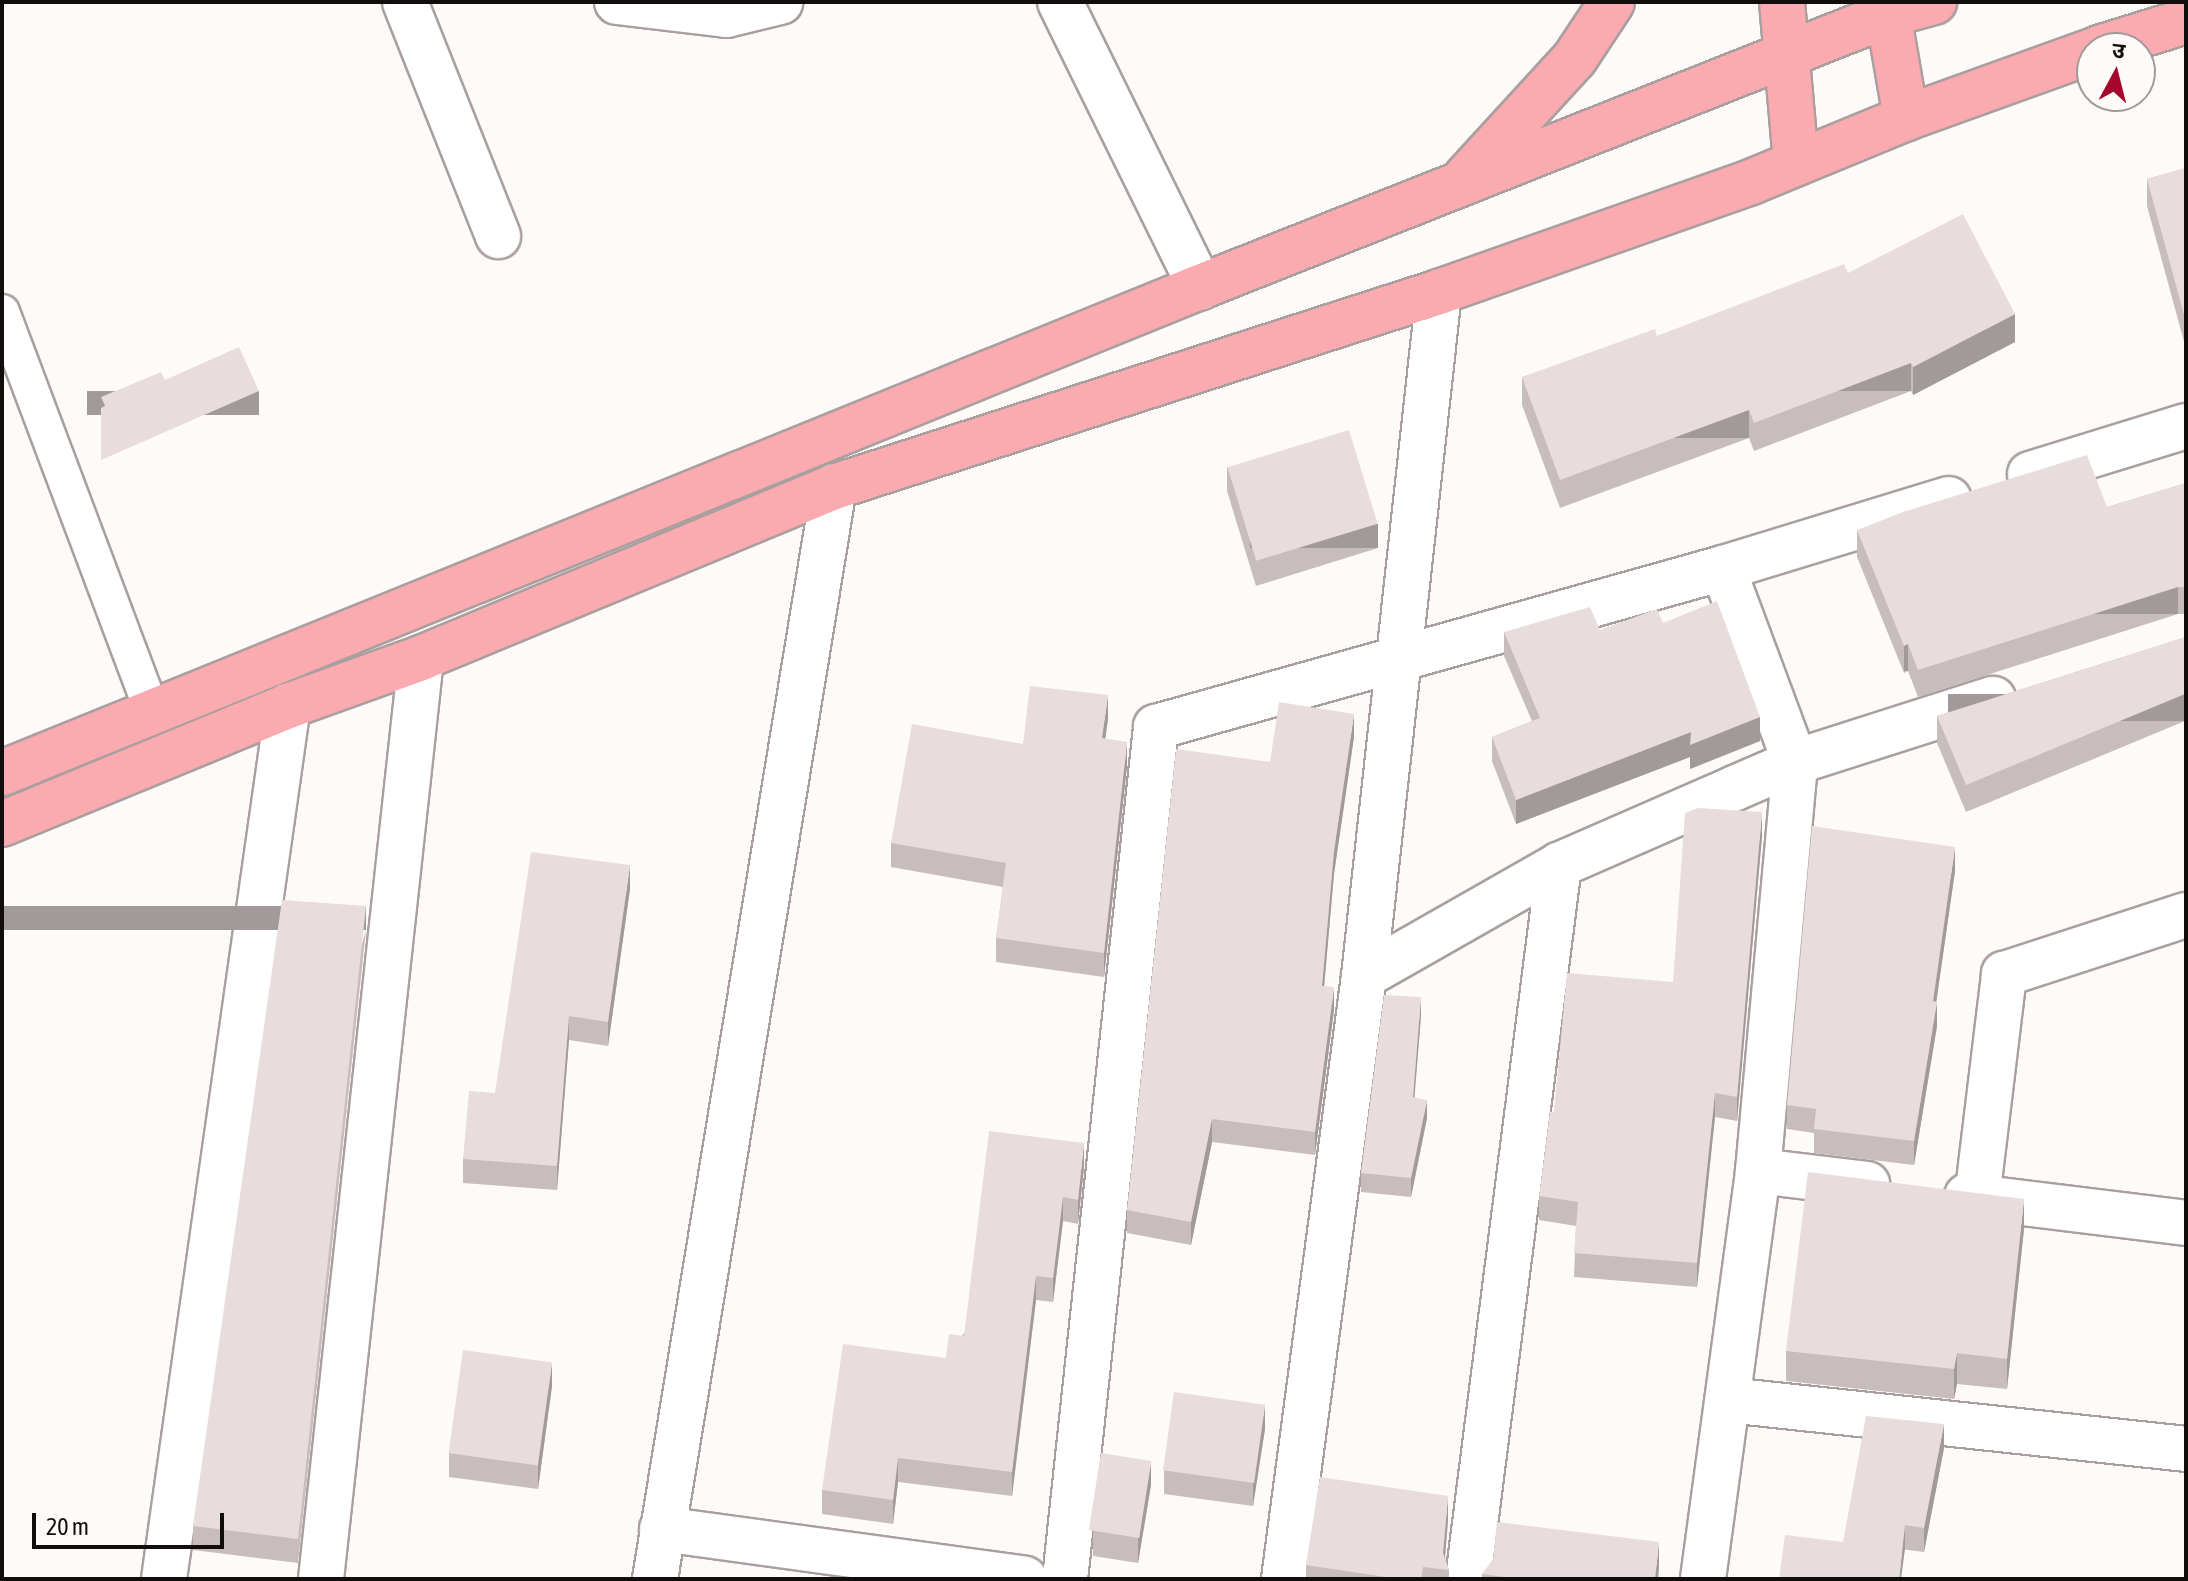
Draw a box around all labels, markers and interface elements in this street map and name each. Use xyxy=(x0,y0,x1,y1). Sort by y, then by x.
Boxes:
north arrow xyxy=(2076,32,2156,112)
text: उ xyxy=(2111,36,2127,64)
scale bar xyxy=(36,1497,228,1547)
text: 20 m xyxy=(46,1513,89,1540)

